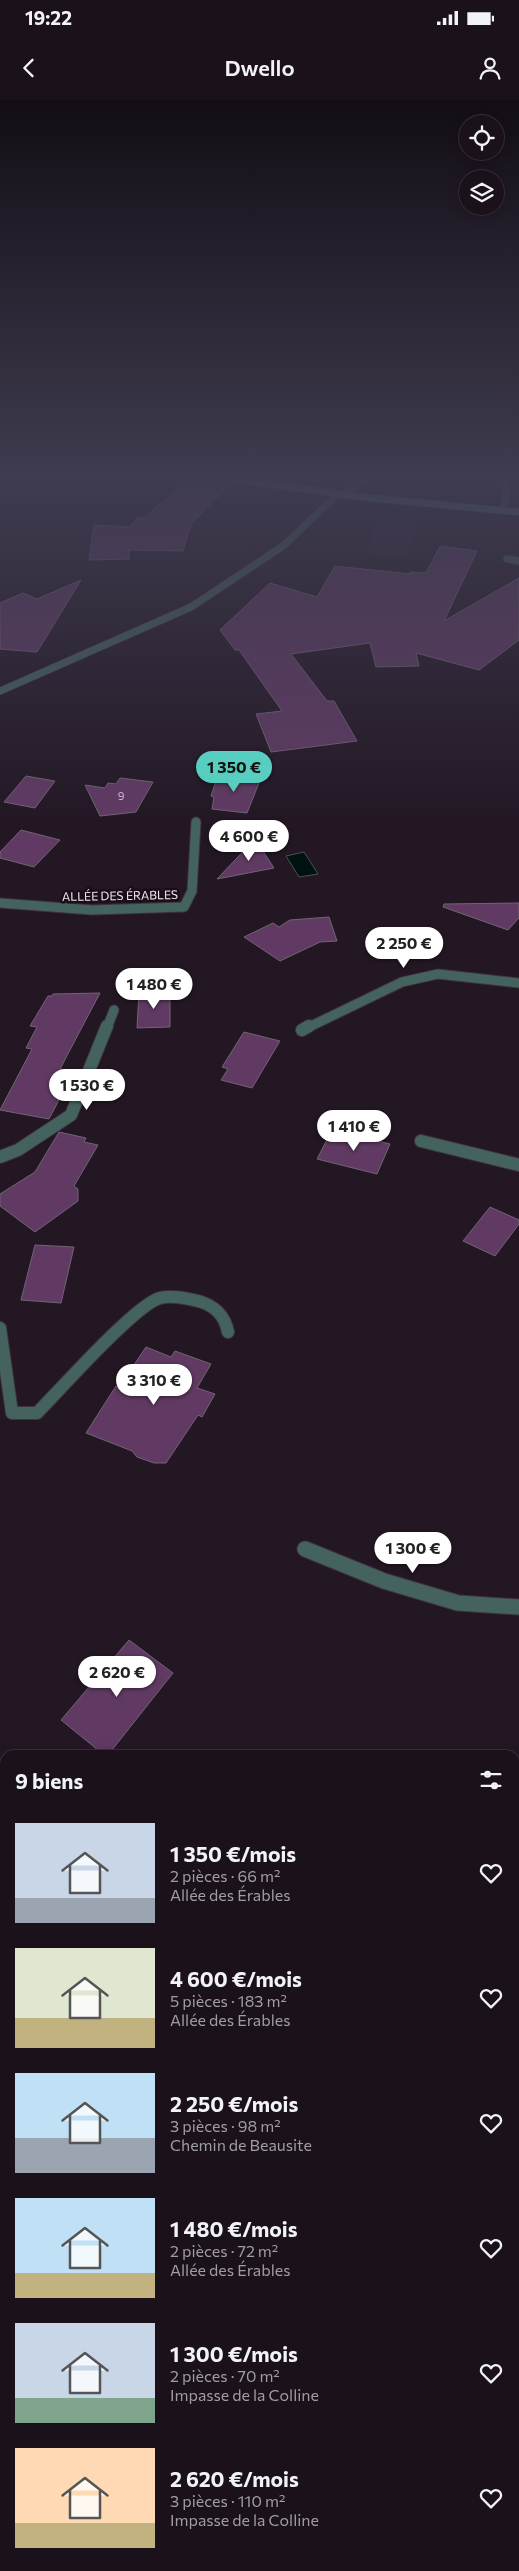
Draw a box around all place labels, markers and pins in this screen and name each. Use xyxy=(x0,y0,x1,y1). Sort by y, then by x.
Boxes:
pin: 1 350 € xyxy=(188,750,280,793)
pin: 4 600 € xyxy=(203,820,295,862)
pin: 2 250 € xyxy=(358,926,450,969)
pin: 1 480 € xyxy=(108,968,200,1010)
pin: 1 530 € xyxy=(41,1068,133,1111)
pin: 1 410 € xyxy=(308,1110,400,1152)
pin: 3 310 € xyxy=(108,1364,200,1406)
pin: 1 300 € xyxy=(367,1532,459,1574)
pin: 2 620 € xyxy=(71,1656,163,1698)

